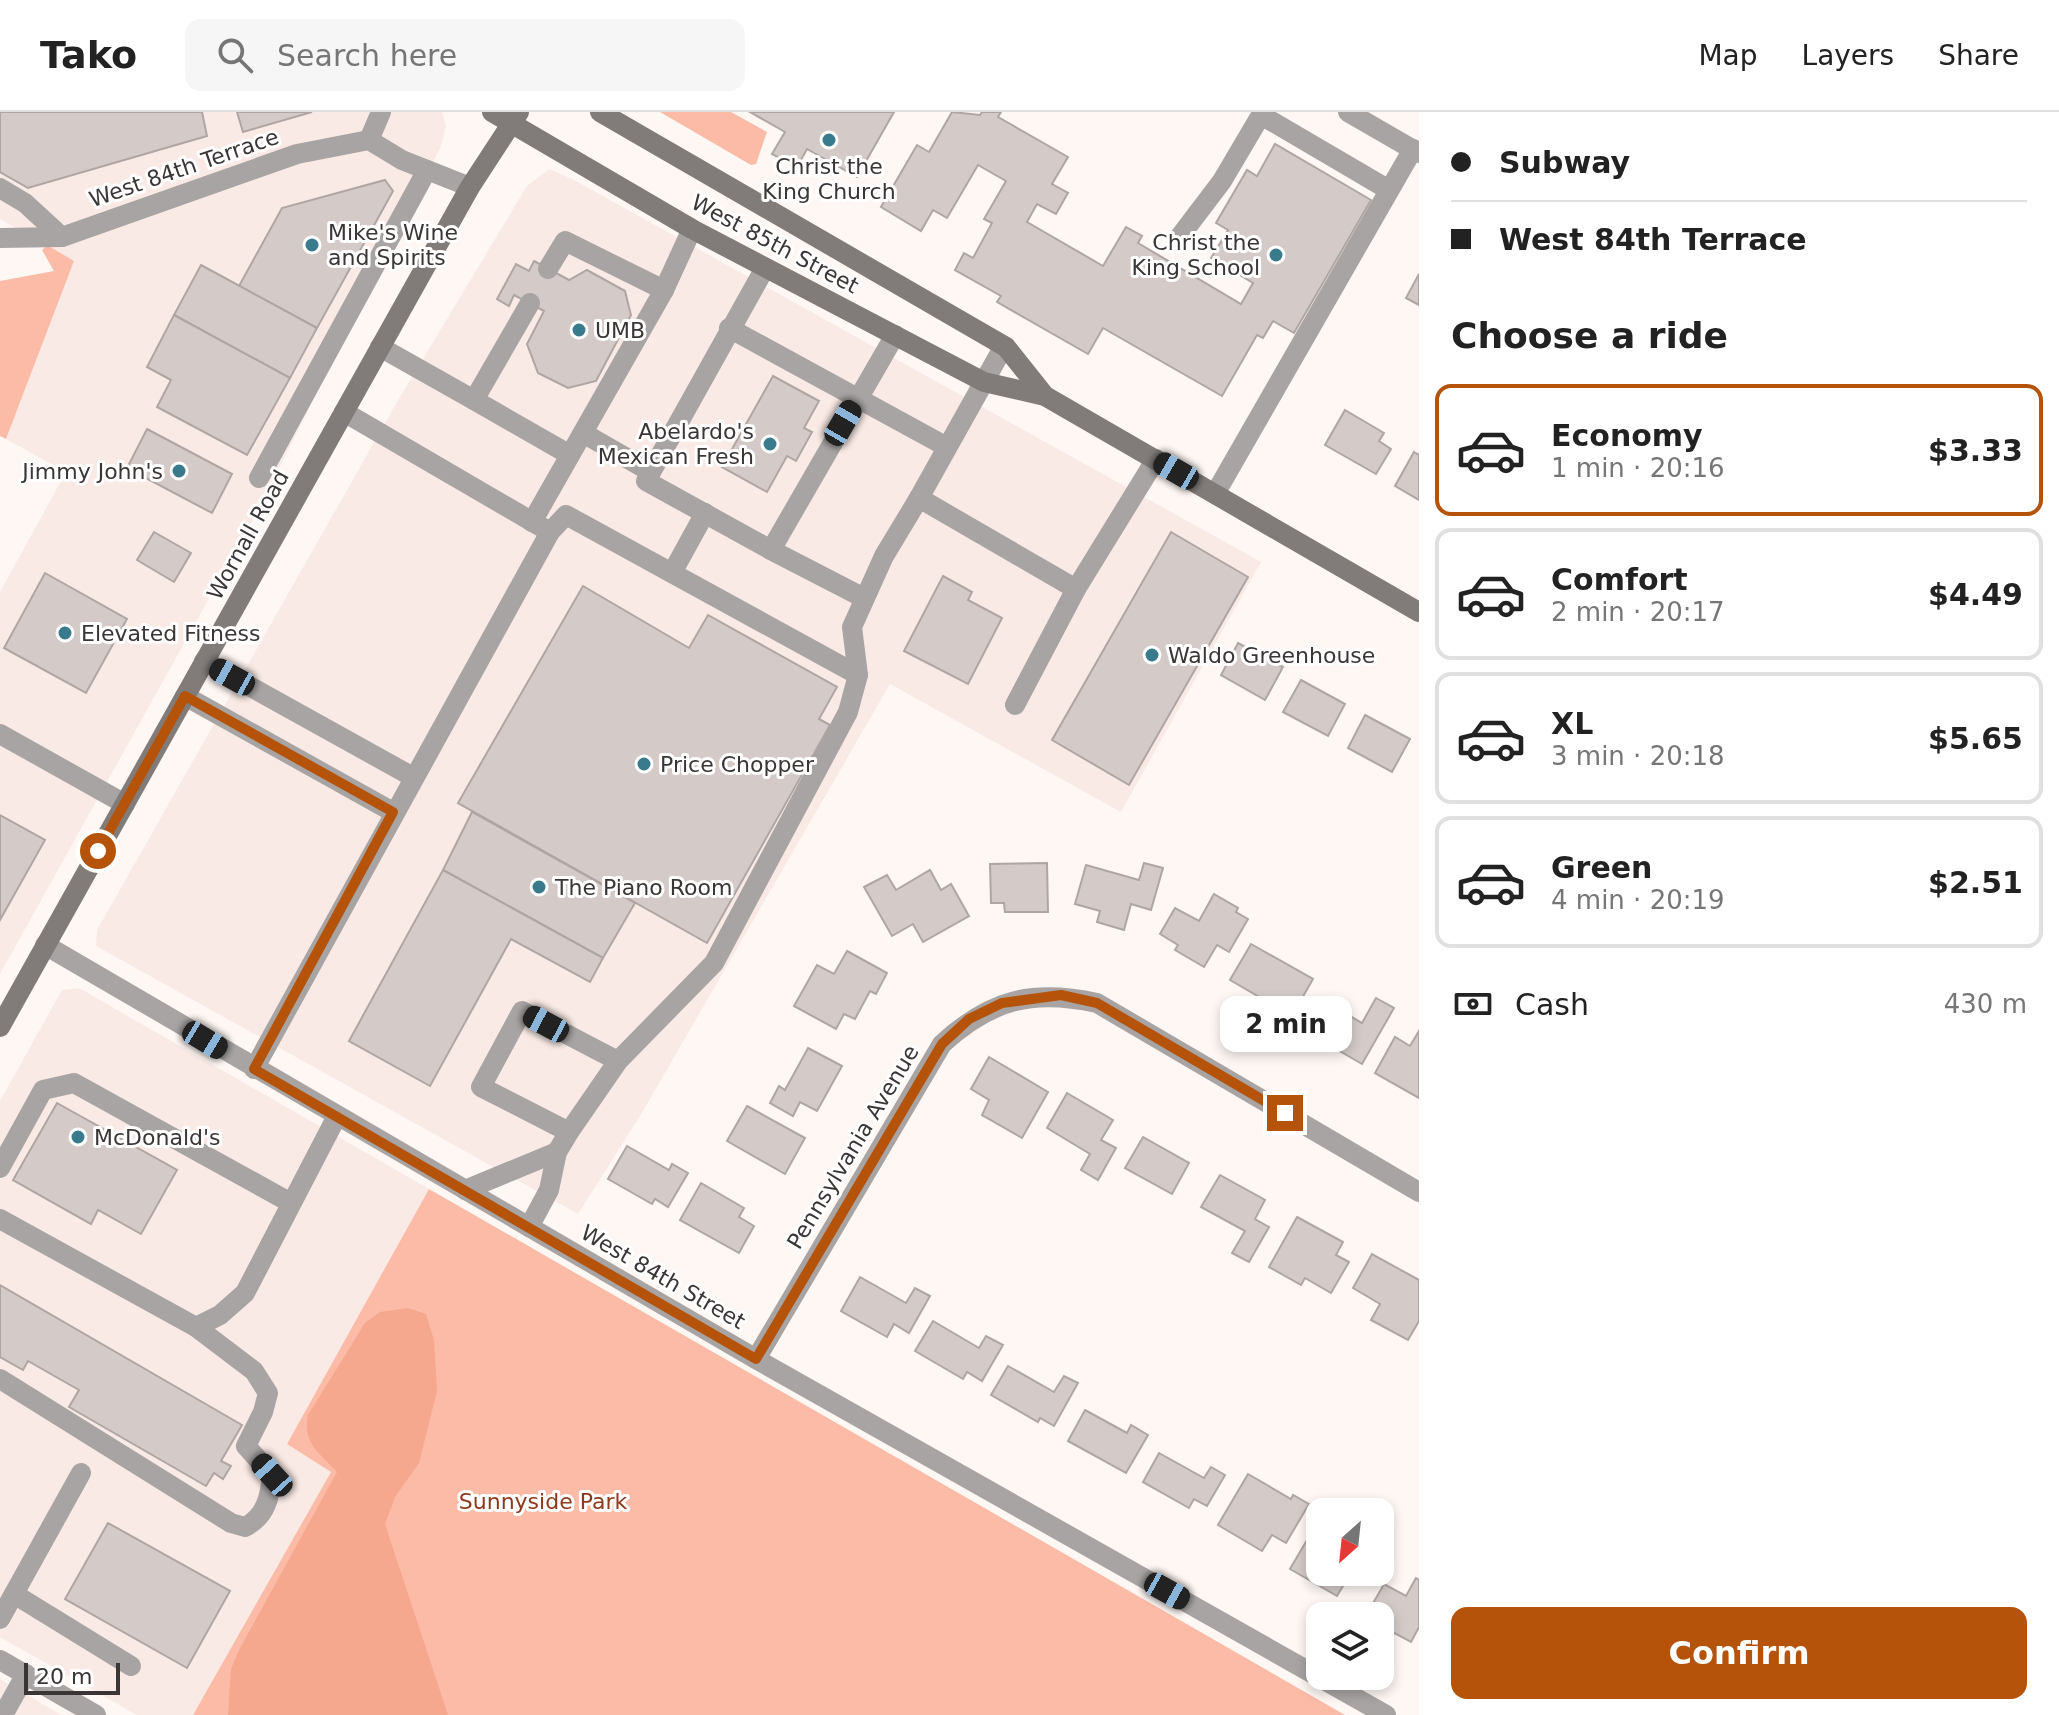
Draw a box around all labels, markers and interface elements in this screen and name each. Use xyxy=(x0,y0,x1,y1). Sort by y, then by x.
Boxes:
search box xyxy=(185,19,745,91)
text: Tako xyxy=(40,33,137,77)
icon: search xyxy=(213,33,257,77)
text: Search here xyxy=(277,38,457,73)
text: Map xyxy=(1698,39,1758,72)
text: Layers xyxy=(1802,39,1894,72)
text: Share xyxy=(1938,39,2019,72)
street label: West 84th Terrace xyxy=(86,124,282,212)
marker: Christ the King Church xyxy=(820,131,838,149)
text: Subway xyxy=(1499,145,1630,180)
place label: Christ the King Church xyxy=(762,154,896,204)
street label: West 85th Street xyxy=(687,189,863,299)
place label: Mike's Wine and Spirits xyxy=(328,220,458,270)
text: West 84th Terrace xyxy=(1499,222,1807,257)
place label: Christ the King School xyxy=(1132,230,1260,280)
marker: Mike's Wine and Spirits xyxy=(303,236,321,254)
marker: Christ the King School xyxy=(1267,246,1285,264)
text: Choose a ride xyxy=(1451,315,1728,356)
place label: UMB xyxy=(595,318,645,343)
marker: UMB xyxy=(570,321,588,339)
car xyxy=(821,396,865,450)
icon: car xyxy=(1455,414,1527,486)
text: Economy xyxy=(1551,418,1703,453)
place label: Abelardo's Mexican Fresh xyxy=(598,419,754,469)
text: $3.33 xyxy=(1928,433,2023,468)
marker: Abelardo's Mexican Fresh xyxy=(761,435,779,453)
car xyxy=(1149,449,1203,493)
text: 1 min · 20:16 xyxy=(1551,453,1725,483)
place label: Jimmy John's xyxy=(20,459,163,484)
marker: Jimmy John's xyxy=(170,462,188,480)
street label: Wornall Road xyxy=(202,466,294,604)
icon: car xyxy=(1455,558,1527,630)
text: Comfort xyxy=(1551,562,1688,597)
text: $4.49 xyxy=(1928,577,2023,612)
text: 2 min · 20:17 xyxy=(1551,597,1725,627)
place label: Elevated Fitness xyxy=(81,621,260,646)
marker: Elevated Fitness xyxy=(56,624,74,642)
place label: Waldo Greenhouse xyxy=(1168,643,1375,668)
marker: Waldo Greenhouse xyxy=(1143,646,1161,664)
car xyxy=(205,655,259,699)
icon: car xyxy=(1455,702,1527,774)
text: XL xyxy=(1551,706,1593,741)
text: $5.65 xyxy=(1928,721,2023,756)
text: 3 min · 20:18 xyxy=(1551,741,1725,771)
place label: Price Chopper xyxy=(660,752,815,777)
marker: Price Chopper xyxy=(635,755,653,773)
route start xyxy=(80,833,116,869)
icon: car xyxy=(1455,846,1527,918)
text: Green xyxy=(1551,850,1652,885)
text: $2.51 xyxy=(1928,865,2023,900)
place label: The Piano Room xyxy=(554,875,732,900)
marker: The Piano Room xyxy=(530,878,548,896)
text: 4 min · 20:19 xyxy=(1551,885,1725,915)
icon: cash xyxy=(1451,982,1495,1026)
text: Cash xyxy=(1515,987,1589,1022)
text: 430 m xyxy=(1944,989,2027,1019)
callout: 2 min xyxy=(1219,997,1351,1053)
car xyxy=(519,1002,573,1046)
text: 2 min xyxy=(1245,1009,1327,1039)
car xyxy=(178,1017,232,1063)
street label: Pennsylvania Avenue xyxy=(782,1041,924,1253)
route end xyxy=(1267,1095,1303,1131)
place label: McDonald's xyxy=(94,1125,221,1150)
marker: McDonald's xyxy=(69,1128,87,1146)
street label: West 84th Street xyxy=(576,1220,750,1334)
car xyxy=(247,1449,297,1501)
park label: Sunnyside Park xyxy=(459,1489,627,1514)
north arrow xyxy=(1306,1498,1394,1586)
map controls xyxy=(1306,1498,1394,1690)
car xyxy=(1140,1569,1194,1613)
button: layers xyxy=(1306,1602,1394,1690)
button: Confirm xyxy=(1451,1607,2027,1699)
scale bar xyxy=(24,1659,120,1695)
text: 20 m xyxy=(36,1664,92,1689)

